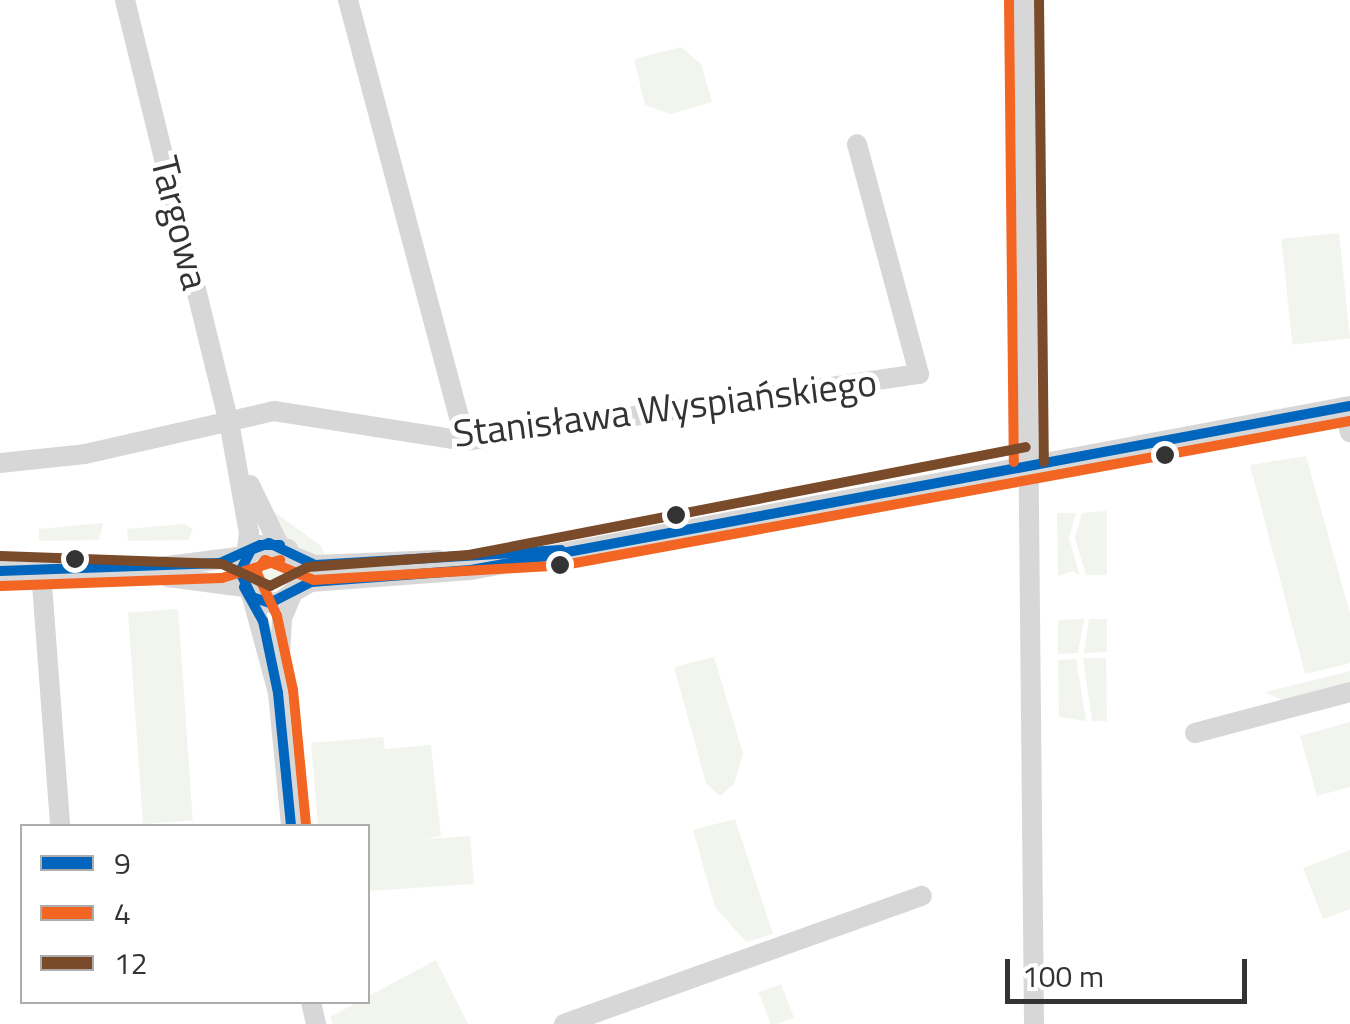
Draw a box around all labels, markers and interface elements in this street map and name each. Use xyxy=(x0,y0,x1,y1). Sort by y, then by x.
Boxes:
street label: Targowa xyxy=(141,152,219,294)
street label: Stanisława Wyspiańskiego xyxy=(451,359,879,457)
unlabelled marker xyxy=(1155,445,1175,465)
unlabelled marker xyxy=(666,505,686,525)
unlabelled marker xyxy=(65,549,85,569)
unlabelled marker xyxy=(550,555,570,575)
legend xyxy=(20,824,370,1004)
text: 9 xyxy=(114,840,131,886)
text: 4 xyxy=(114,890,131,936)
scale bar xyxy=(1010,939,1252,1001)
text: 12 xyxy=(114,940,148,986)
text: 100 m xyxy=(1022,953,1104,999)

